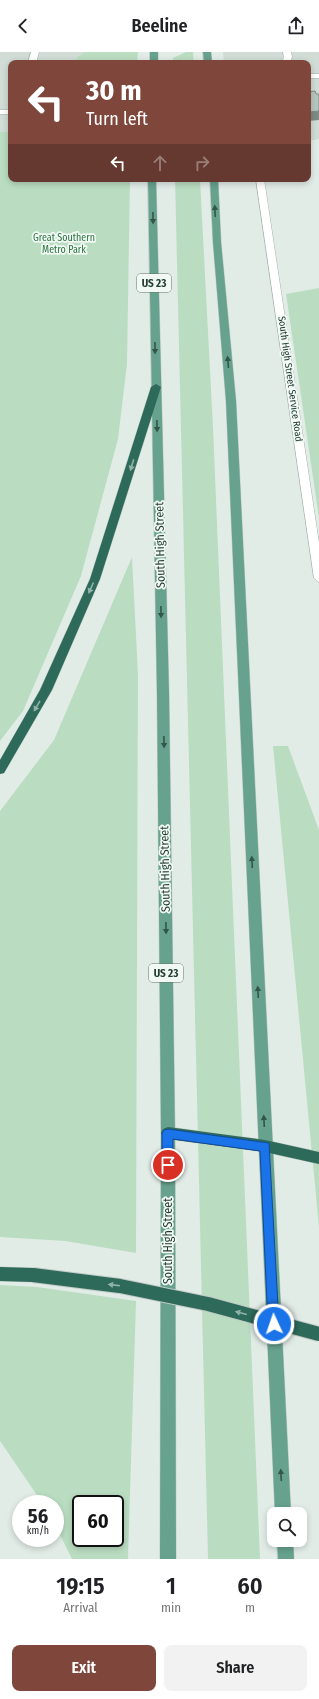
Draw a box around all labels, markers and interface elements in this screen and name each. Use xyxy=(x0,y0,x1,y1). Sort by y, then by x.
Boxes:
icon: back xyxy=(12,15,34,37)
text: Beeline xyxy=(131,15,188,37)
icon: share xyxy=(285,15,307,37)
text: 30 m xyxy=(86,74,142,107)
icon: left xyxy=(20,76,72,128)
text: Turn left xyxy=(86,108,148,130)
icon: left xyxy=(107,152,129,174)
icon: ahead xyxy=(149,152,171,174)
icon: right xyxy=(191,152,213,174)
one-way arrow xyxy=(212,205,219,217)
one-way arrow xyxy=(149,212,156,224)
park label: Great Southern Metro Park xyxy=(33,232,95,256)
road number: US 23 xyxy=(137,274,171,292)
street label: South High Street Service Road xyxy=(275,315,305,443)
one-way arrow xyxy=(152,342,158,355)
one-way arrow xyxy=(225,356,231,368)
one-way arrow xyxy=(154,420,160,433)
one-way arrow xyxy=(129,459,135,471)
street label: South High Street xyxy=(152,502,168,588)
one-way arrow xyxy=(88,582,94,594)
one-way arrow xyxy=(158,606,165,618)
one-way arrow xyxy=(33,700,40,712)
one-way arrow xyxy=(161,736,167,749)
street label: South High Street xyxy=(157,826,173,912)
one-way arrow xyxy=(249,855,255,868)
one-way arrow xyxy=(163,922,169,935)
road number: US 23 xyxy=(149,964,183,982)
one-way arrow xyxy=(255,985,261,998)
one-way arrow xyxy=(260,1115,267,1127)
pin xyxy=(151,1148,185,1182)
icon: arrive xyxy=(157,1154,179,1176)
street label: South High Street xyxy=(161,1198,175,1284)
one-way arrow xyxy=(108,1282,120,1288)
position arrow xyxy=(253,1303,295,1345)
one-way arrow xyxy=(235,1309,247,1315)
one-way arrow xyxy=(278,1469,285,1481)
speed limit sign: 60 xyxy=(72,1495,124,1547)
text: 56 xyxy=(28,1504,48,1528)
map controls xyxy=(267,1507,307,1547)
button: search xyxy=(267,1507,307,1547)
text: km/h xyxy=(27,1525,49,1537)
text: 19:15 xyxy=(56,1572,105,1600)
text: 1 xyxy=(166,1572,176,1600)
text: 60 xyxy=(237,1572,263,1600)
text: Arrival xyxy=(63,1600,98,1615)
text: min xyxy=(161,1600,181,1615)
text: m xyxy=(245,1600,255,1615)
button: Exit xyxy=(12,1645,156,1691)
button: Share xyxy=(164,1645,307,1691)

